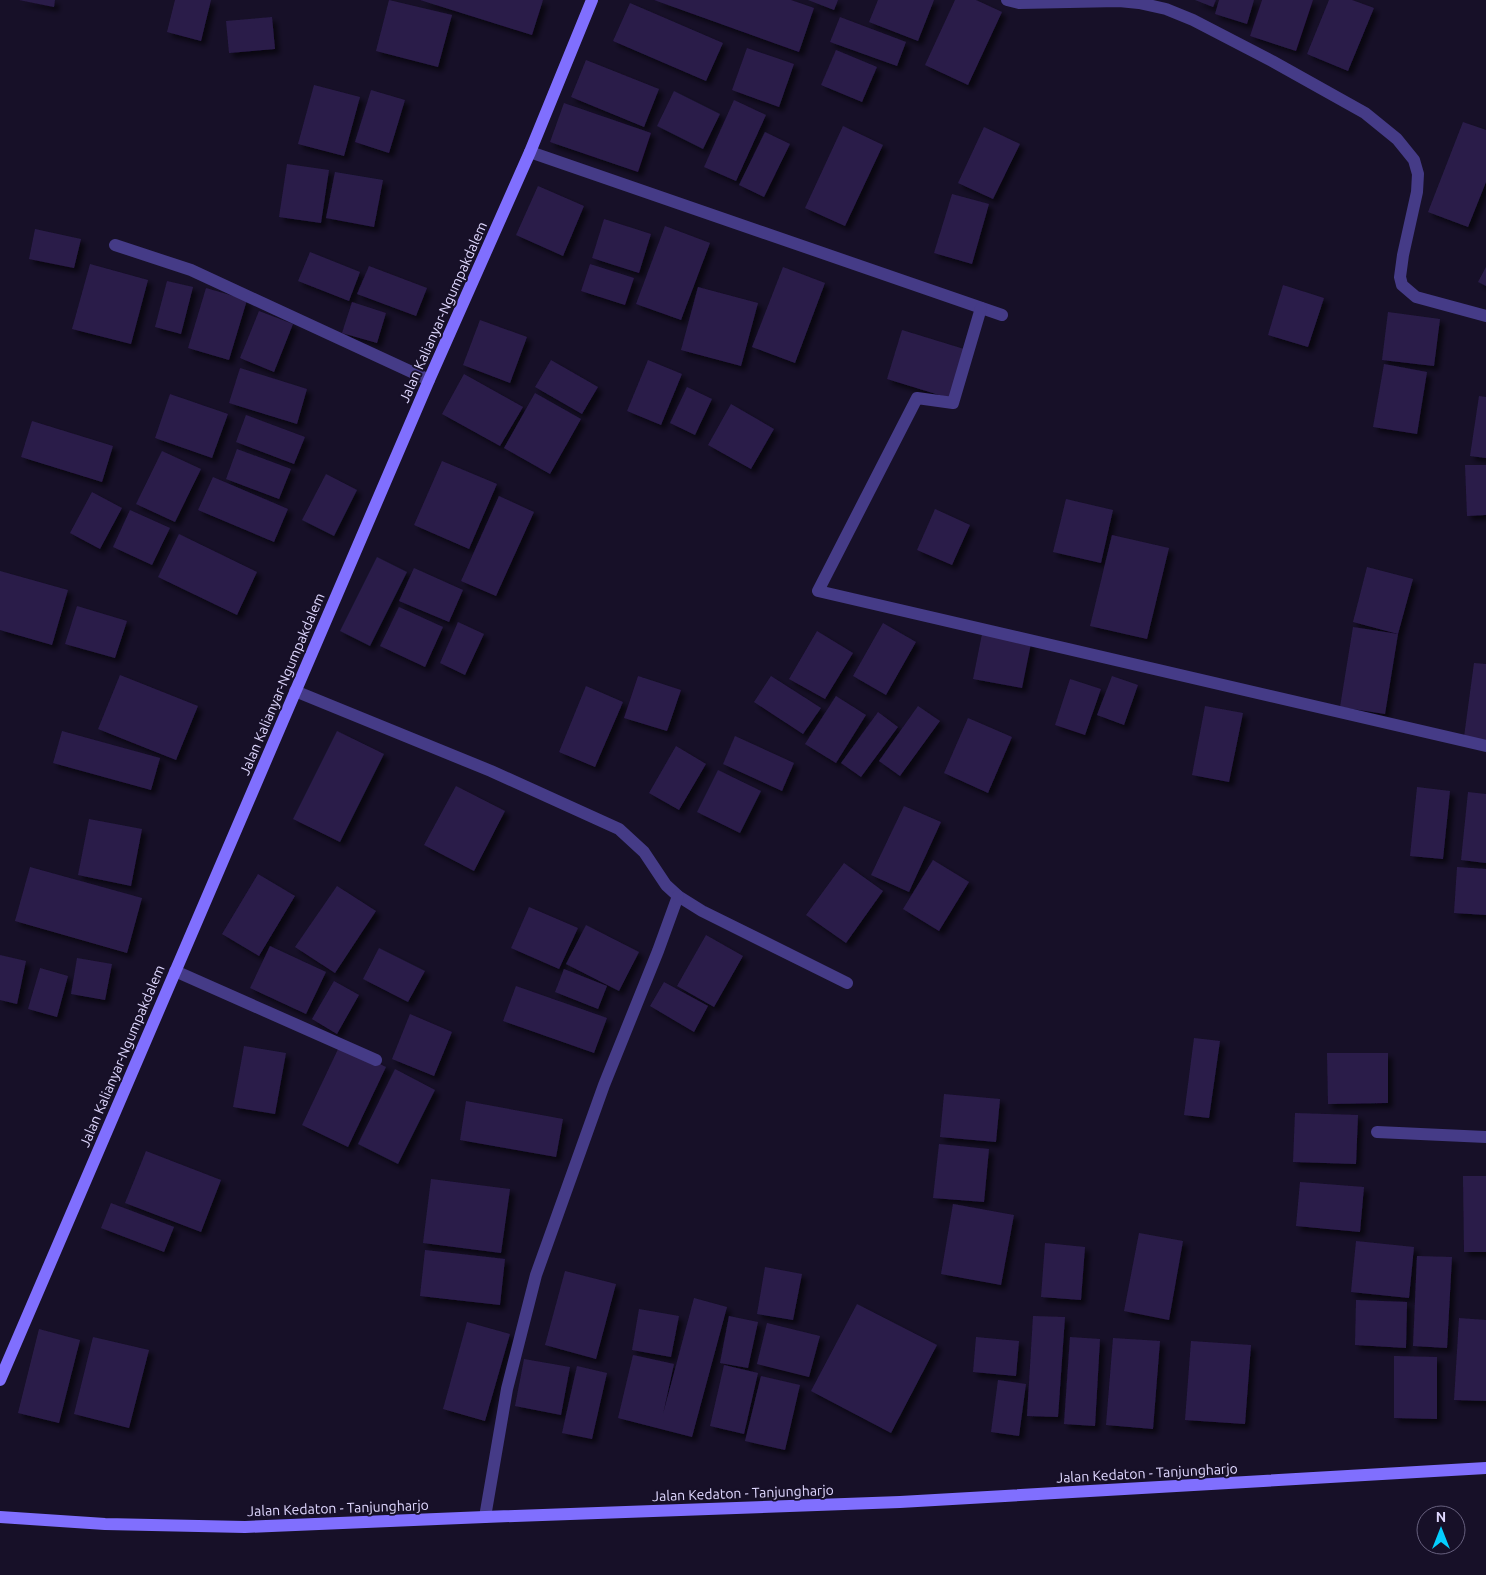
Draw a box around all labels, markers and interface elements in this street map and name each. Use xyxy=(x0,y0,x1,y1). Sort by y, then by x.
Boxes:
street label: Jalan Kalianyar-Ngumpakdalem xyxy=(396,219,490,405)
street label: Jalan Kalianyar-Ngumpakdalem xyxy=(236,591,328,777)
street label: Jalan Kalianyar-Ngumpakdalem xyxy=(76,963,168,1149)
street label: Jalan Kedaton - Tanjungharjo xyxy=(1056,1460,1238,1486)
street label: Jalan Kedaton - Tanjungharjo xyxy=(652,1482,834,1504)
street label: Jalan Kedaton - Tanjungharjo xyxy=(247,1497,429,1519)
north arrow xyxy=(1416,1505,1466,1555)
text: N xyxy=(1436,1509,1446,1525)

